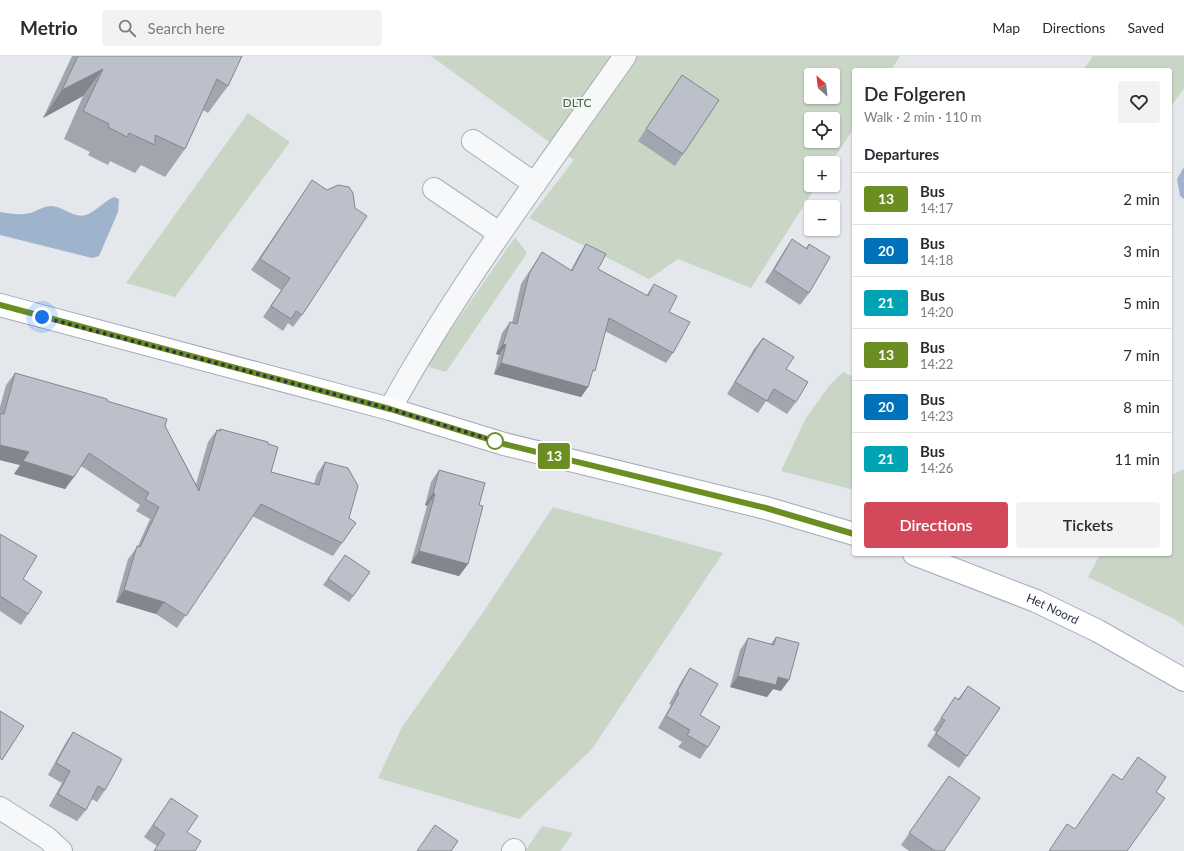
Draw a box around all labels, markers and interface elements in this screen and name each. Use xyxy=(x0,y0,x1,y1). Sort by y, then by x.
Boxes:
search box xyxy=(102,10,382,46)
text: Metrio xyxy=(20,16,78,39)
icon: search xyxy=(116,17,138,39)
text: Search here xyxy=(148,19,225,37)
text: Map xyxy=(993,19,1020,36)
text: Directions xyxy=(1042,19,1105,36)
text: Saved xyxy=(1127,19,1164,36)
north arrow xyxy=(804,68,840,104)
map controls xyxy=(804,68,840,236)
button: heart xyxy=(1118,81,1160,123)
text: De Folgeren xyxy=(864,82,966,105)
park label: DLTC xyxy=(563,95,591,110)
text: Walk · 2 min · 110 m xyxy=(864,109,982,125)
button: locate xyxy=(804,112,840,148)
text: Departures xyxy=(864,145,939,163)
button: + xyxy=(804,156,840,192)
text: Bus xyxy=(920,182,945,200)
text: 13 xyxy=(878,190,894,207)
text: 2 min xyxy=(1123,190,1160,208)
button: − xyxy=(804,200,840,236)
text: 14:17 xyxy=(920,200,953,216)
text: Bus xyxy=(920,234,945,252)
text: 20 xyxy=(878,242,894,259)
text: 3 min xyxy=(1123,242,1160,260)
text: 14:18 xyxy=(920,252,953,268)
text: Bus xyxy=(920,286,945,304)
text: 21 xyxy=(878,294,894,311)
text: 5 min xyxy=(1123,294,1160,312)
text: 14:20 xyxy=(920,304,953,320)
your location xyxy=(32,307,52,327)
text: Bus xyxy=(920,338,945,356)
text: 13 xyxy=(878,346,894,363)
text: 7 min xyxy=(1123,346,1160,364)
text: 14:22 xyxy=(920,356,953,372)
text: Bus xyxy=(920,390,945,408)
text: 20 xyxy=(878,398,894,415)
text: 8 min xyxy=(1123,398,1160,416)
text: 14:23 xyxy=(920,408,953,424)
unlabelled marker xyxy=(486,432,504,450)
text: Bus xyxy=(920,442,945,460)
line badge: 13 xyxy=(536,443,572,469)
text: 13 xyxy=(546,447,562,464)
text: 21 xyxy=(878,450,894,467)
text: 11 min xyxy=(1114,450,1160,468)
text: 14:26 xyxy=(920,460,953,476)
button: Directions xyxy=(864,502,1008,548)
button: Tickets xyxy=(1016,502,1160,548)
street label: Het Noord xyxy=(1024,590,1081,627)

